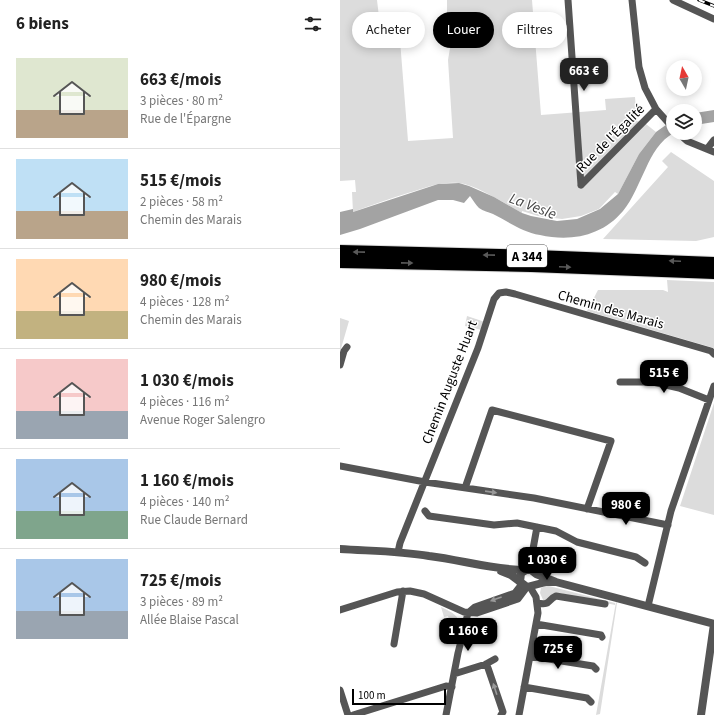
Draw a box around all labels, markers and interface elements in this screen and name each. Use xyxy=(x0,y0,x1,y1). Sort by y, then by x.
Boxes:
text: 6 biens xyxy=(16,12,69,36)
chip: Acheter xyxy=(352,12,425,48)
chip: Louer xyxy=(433,12,494,48)
chip: Filtres xyxy=(502,12,567,48)
icon: filters xyxy=(302,13,324,35)
pin: 663 € xyxy=(556,58,612,92)
north arrow xyxy=(666,60,702,96)
map controls xyxy=(666,60,702,140)
text: 663 € xyxy=(569,62,599,80)
text: 663 €/mois xyxy=(140,68,221,92)
icon: home xyxy=(48,74,96,122)
text: 3 pièces · 80 m² xyxy=(140,92,223,110)
street label: Rue de l'Égalité xyxy=(572,100,650,177)
button: layers xyxy=(666,104,702,140)
text: Rue de l'Épargne xyxy=(140,110,231,128)
text: 515 €/mois xyxy=(140,169,221,193)
icon: home xyxy=(48,175,96,223)
water label: La Vesle xyxy=(506,188,559,225)
text: 2 pièces · 58 m² xyxy=(140,193,223,211)
text: Chemin des Marais xyxy=(140,211,242,229)
road number: A 344 xyxy=(507,245,547,267)
one-way arrow xyxy=(352,249,365,255)
one-way arrow xyxy=(482,252,495,258)
one-way arrow xyxy=(668,258,681,264)
one-way arrow xyxy=(401,260,414,266)
one-way arrow xyxy=(559,264,571,271)
text: 980 €/mois xyxy=(140,269,221,293)
icon: home xyxy=(48,275,96,323)
street label: Chemin des Marais xyxy=(555,285,666,335)
text: 4 pièces · 128 m² xyxy=(140,293,229,311)
text: Chemin des Marais xyxy=(140,311,242,329)
street label: Chemin Auguste Huart xyxy=(417,317,483,447)
pin: 515 € xyxy=(636,360,692,394)
text: 515 € xyxy=(649,364,679,382)
text: 1 030 €/mois xyxy=(140,369,234,393)
icon: home xyxy=(48,375,96,423)
text: 4 pièces · 116 m² xyxy=(140,393,229,411)
text: Avenue Roger Salengro xyxy=(140,411,265,429)
text: 1 160 €/mois xyxy=(140,469,234,493)
icon: home xyxy=(48,475,96,523)
one-way arrow xyxy=(485,489,497,495)
pin: 980 € xyxy=(598,492,654,526)
text: 4 pièces · 140 m² xyxy=(140,493,229,511)
text: 980 € xyxy=(611,496,641,514)
text: Rue Claude Bernard xyxy=(140,511,248,529)
pin: 1 030 € xyxy=(510,547,584,581)
text: 1 030 € xyxy=(527,551,567,569)
text: 725 €/mois xyxy=(140,569,221,593)
icon: home xyxy=(48,575,96,623)
text: 3 pièces · 89 m² xyxy=(140,593,223,611)
one-way arrow xyxy=(490,597,502,603)
text: Allée Blaise Pascal xyxy=(140,611,239,629)
pin: 1 160 € xyxy=(431,618,505,652)
text: 1 160 € xyxy=(448,622,488,640)
pin: 725 € xyxy=(530,636,586,670)
text: 725 € xyxy=(543,640,573,658)
one-way arrow xyxy=(492,683,498,695)
scale bar xyxy=(352,687,446,706)
text: 100 m xyxy=(358,688,386,703)

